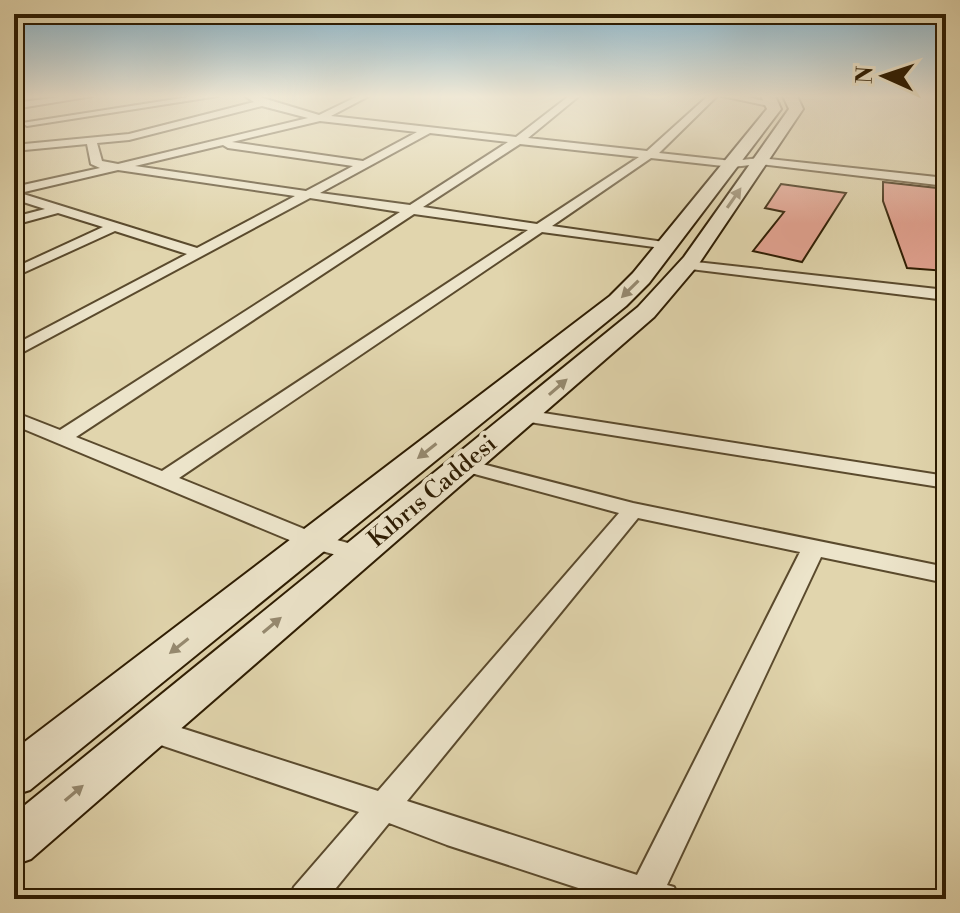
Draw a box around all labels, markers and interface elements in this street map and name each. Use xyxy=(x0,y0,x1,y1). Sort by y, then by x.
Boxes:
north arrow xyxy=(844,36,924,116)
text: N xyxy=(852,65,879,84)
one-way arrow xyxy=(726,188,741,209)
one-way arrow xyxy=(622,279,640,298)
one-way arrow xyxy=(548,379,568,396)
street label: Kıbrıs Caddesi xyxy=(362,429,503,554)
one-way arrow xyxy=(417,442,437,458)
one-way arrow xyxy=(263,617,282,635)
one-way arrow xyxy=(169,637,189,654)
one-way arrow xyxy=(64,785,84,802)

